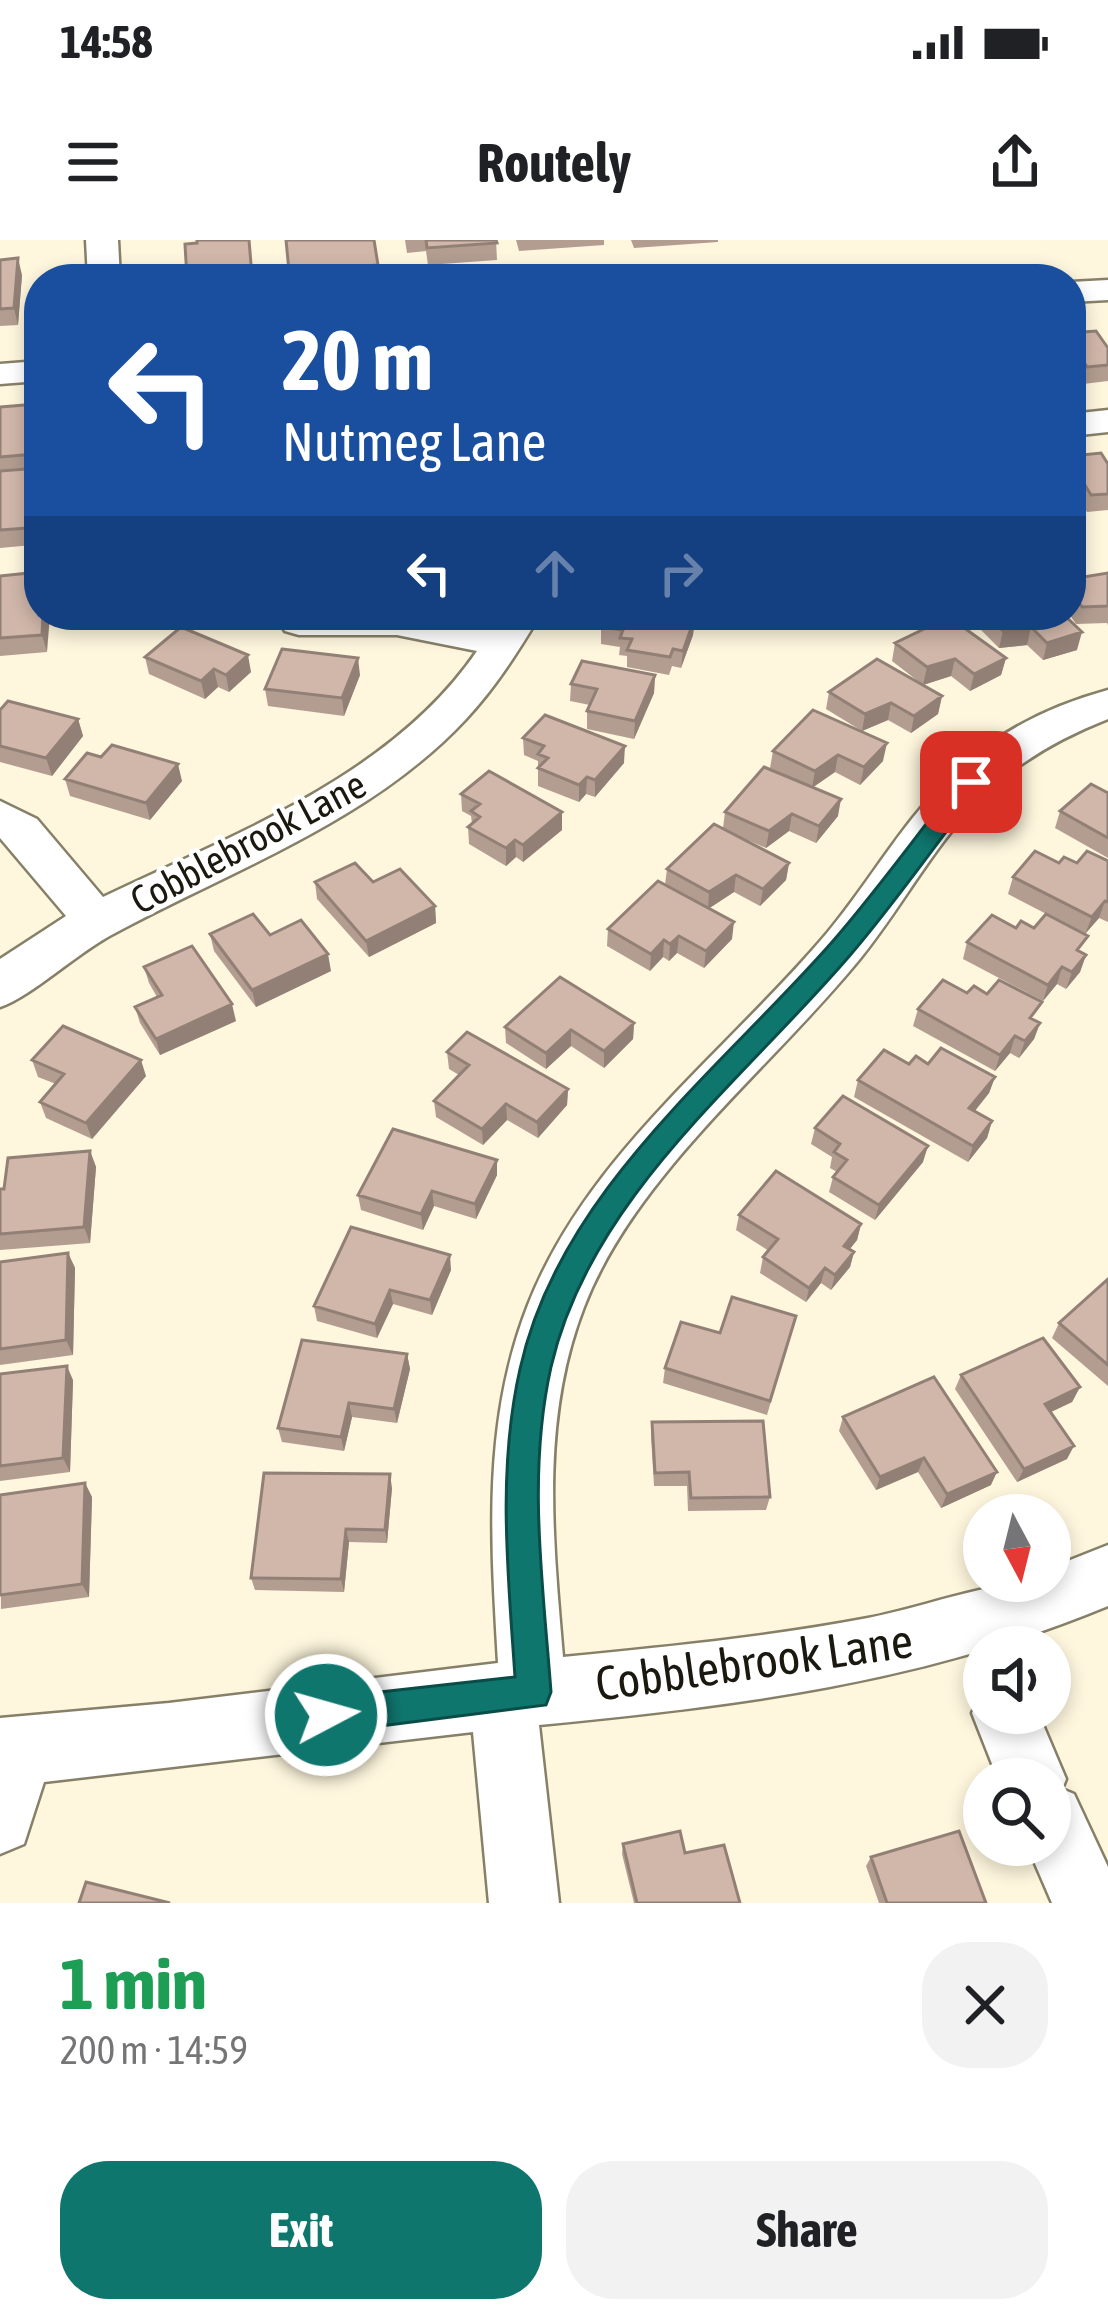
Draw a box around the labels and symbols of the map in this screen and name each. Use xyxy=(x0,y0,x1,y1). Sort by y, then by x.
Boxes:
pin xyxy=(920,731,1022,833)
street label: Cobblebrook Lane xyxy=(123,762,373,922)
north arrow xyxy=(963,1494,1071,1602)
street label: Cobblebrook Lane xyxy=(592,1612,916,1711)
position arrow xyxy=(263,1652,389,1778)

